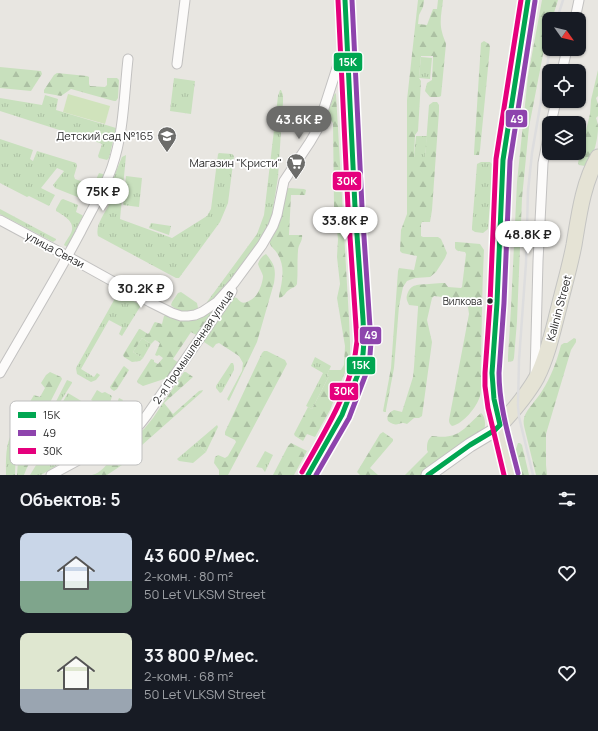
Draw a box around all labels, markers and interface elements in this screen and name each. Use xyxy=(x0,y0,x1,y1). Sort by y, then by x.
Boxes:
north arrow xyxy=(542,12,586,56)
map controls xyxy=(542,12,586,160)
line badge: 15К xyxy=(333,52,363,72)
text: 15К xyxy=(339,54,358,69)
button: locate xyxy=(542,64,586,108)
pin: 43.6K ₽ xyxy=(262,106,336,140)
line badge: 49 xyxy=(505,109,528,128)
text: 43.6K ₽ xyxy=(275,110,323,128)
text: 49 xyxy=(510,111,524,126)
button: layers xyxy=(542,116,586,160)
school or university icon: Детский сад №165 xyxy=(156,125,178,153)
place label: Детский сад №165 xyxy=(56,128,153,143)
supermarket icon: Магазин "Кристи" xyxy=(285,152,307,180)
place label: Магазин "Кристи" xyxy=(189,155,282,170)
line badge: 30К xyxy=(332,171,362,191)
text: 30К xyxy=(337,173,358,188)
pin: 75K ₽ xyxy=(75,178,131,212)
text: 75K ₽ xyxy=(86,182,120,200)
pin: 33.8K ₽ xyxy=(308,207,382,241)
text: 33.8K ₽ xyxy=(322,211,368,229)
pin: 48.8K ₽ xyxy=(491,221,565,255)
text: 48.8K ₽ xyxy=(504,225,552,243)
street label: улица Связи xyxy=(23,228,87,271)
street label: Kalinin Street xyxy=(542,273,575,343)
pin: 30.2K ₽ xyxy=(104,275,178,309)
text: 30.2K ₽ xyxy=(117,279,165,297)
street label: 2-я Промышленная улица xyxy=(149,287,236,407)
place label: Вилкова xyxy=(443,294,482,308)
marker: Вилкова xyxy=(485,296,495,306)
line badge: 49 xyxy=(359,326,382,345)
text: 49 xyxy=(364,327,378,342)
line badge: 15К xyxy=(346,356,376,375)
text: 15К xyxy=(352,357,371,372)
line badge: 30К xyxy=(329,382,359,401)
text: 30К xyxy=(334,383,355,398)
legend xyxy=(10,401,142,465)
text: 15К xyxy=(43,407,61,422)
text: 49 xyxy=(43,425,56,440)
text: 30К xyxy=(43,443,63,458)
text: Объектов: 5 xyxy=(20,488,121,511)
icon: filters xyxy=(556,488,578,510)
text: 43 600 ₽/мес. xyxy=(144,544,260,567)
icon: home xyxy=(52,549,100,597)
icon: heart xyxy=(556,562,578,584)
text: 2-комн. · 80 m² xyxy=(144,567,233,585)
text: 50 Let VLKSM Street xyxy=(144,585,266,603)
text: 33 800 ₽/мес. xyxy=(144,644,259,667)
icon: home xyxy=(52,649,100,697)
icon: heart xyxy=(556,662,578,684)
text: 2-комн. · 68 m² xyxy=(144,667,233,685)
text: 50 Let VLKSM Street xyxy=(144,685,266,703)

